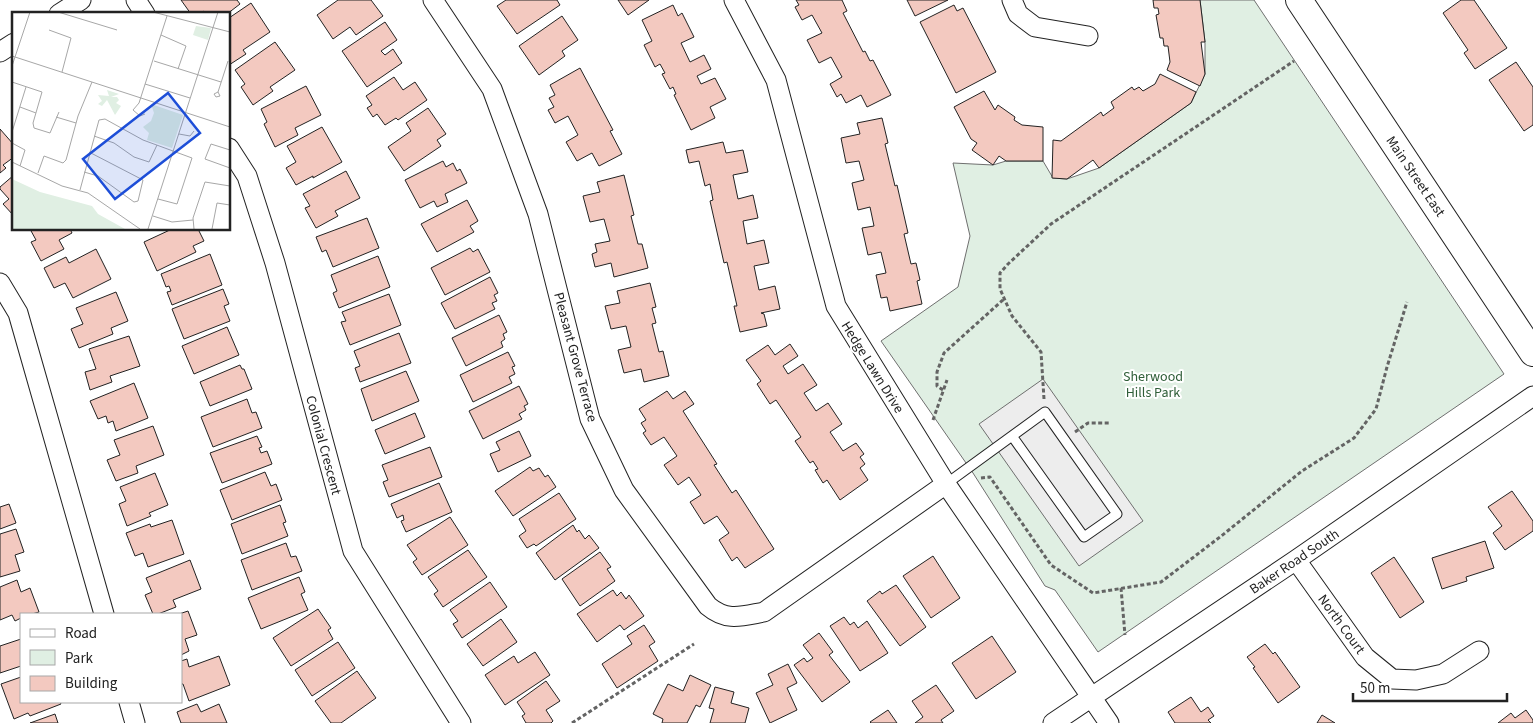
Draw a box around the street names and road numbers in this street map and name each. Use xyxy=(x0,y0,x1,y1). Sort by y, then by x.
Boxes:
street label: Main Street East xyxy=(1381,132,1450,221)
street label: Pleasant Grove Terrace xyxy=(548,290,602,424)
street label: Hedge Lawn Drive xyxy=(836,318,909,417)
street label: Colonial Crescent xyxy=(300,393,346,497)
street label: Baker Road South xyxy=(1246,524,1343,599)
street label: North Court xyxy=(1313,591,1370,659)

